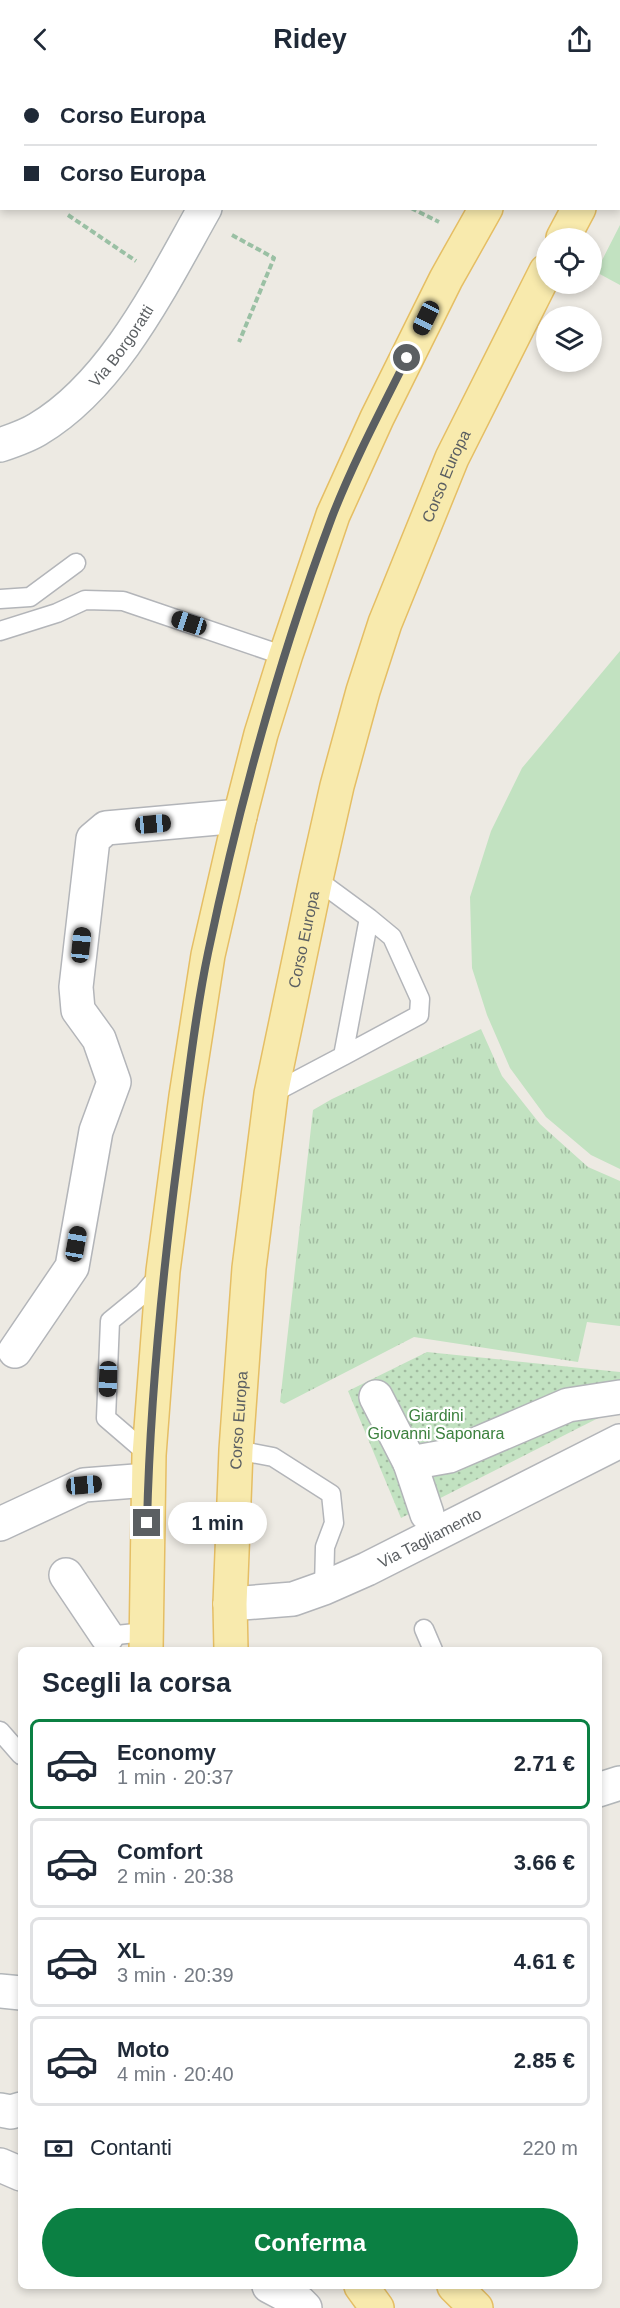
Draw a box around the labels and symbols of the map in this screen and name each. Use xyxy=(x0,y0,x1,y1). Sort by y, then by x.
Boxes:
car xyxy=(410,298,442,338)
street label: Via Borgoratti xyxy=(86,302,156,390)
route start xyxy=(393,344,420,371)
street label: Corso Europa xyxy=(418,427,473,525)
car xyxy=(169,609,209,637)
car xyxy=(134,813,172,835)
street label: Corso Europa xyxy=(285,889,322,989)
car xyxy=(70,926,92,964)
car xyxy=(64,1225,88,1263)
car xyxy=(98,1361,118,1397)
street label: Corso Europa xyxy=(227,1370,250,1470)
park label: Giardini Giovanni Saponara xyxy=(368,1407,505,1442)
car xyxy=(65,1474,103,1496)
callout: 1 min xyxy=(168,1502,267,1544)
street label: Via Tagliamento xyxy=(375,1504,484,1571)
route end xyxy=(133,1509,160,1536)

